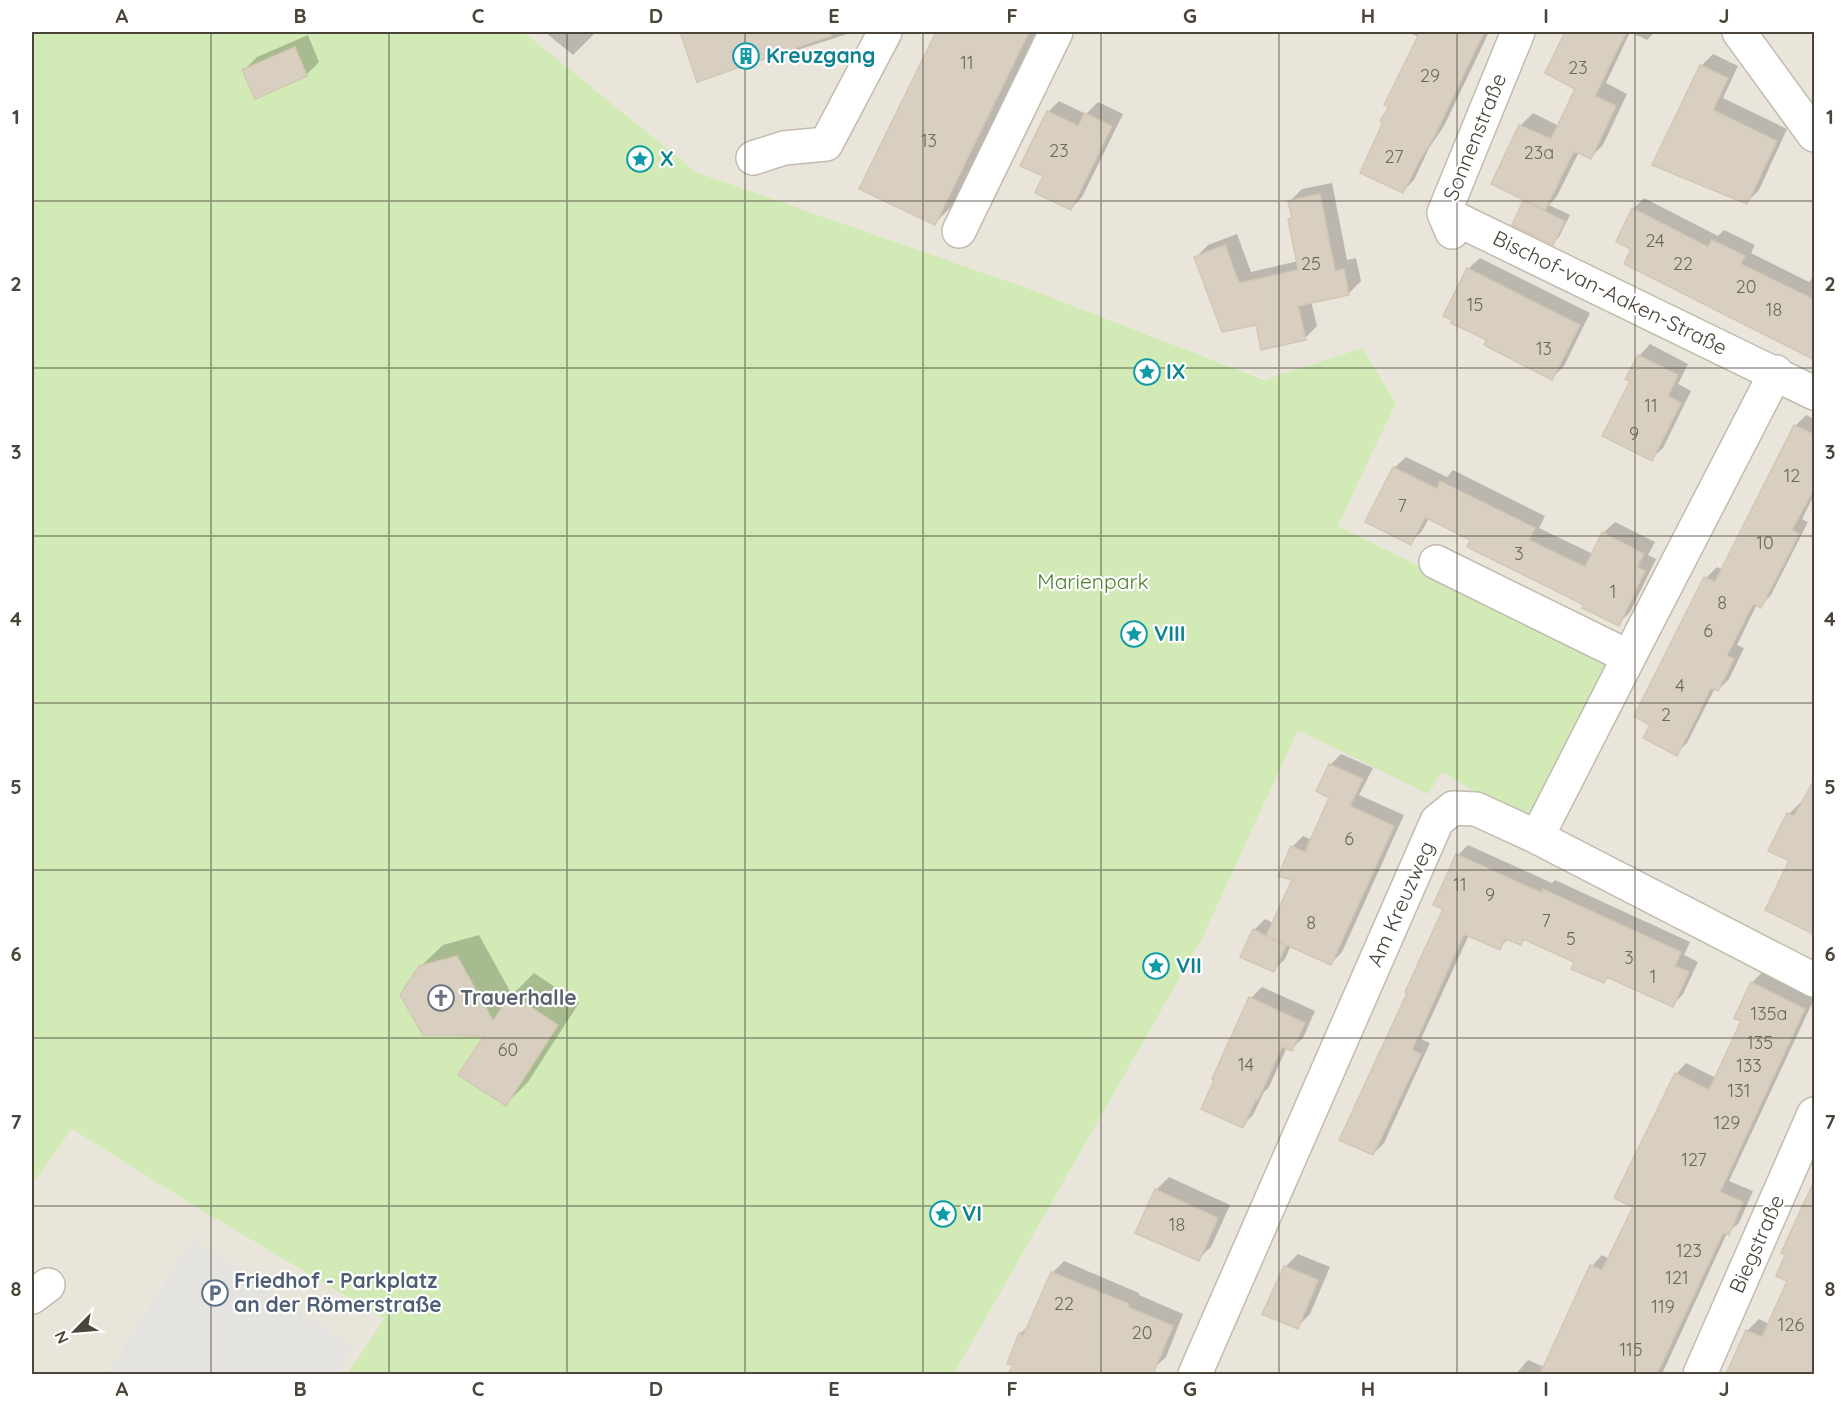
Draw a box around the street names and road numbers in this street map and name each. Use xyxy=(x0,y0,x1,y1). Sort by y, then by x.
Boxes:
street label: Sonnenstraße xyxy=(1437,69,1511,204)
street label: Bischof-van-Aaken-Straße xyxy=(1489,224,1732,360)
street label: Am Kreuzweg xyxy=(1361,837,1439,970)
street label: Biegstraße xyxy=(1723,1190,1789,1297)

